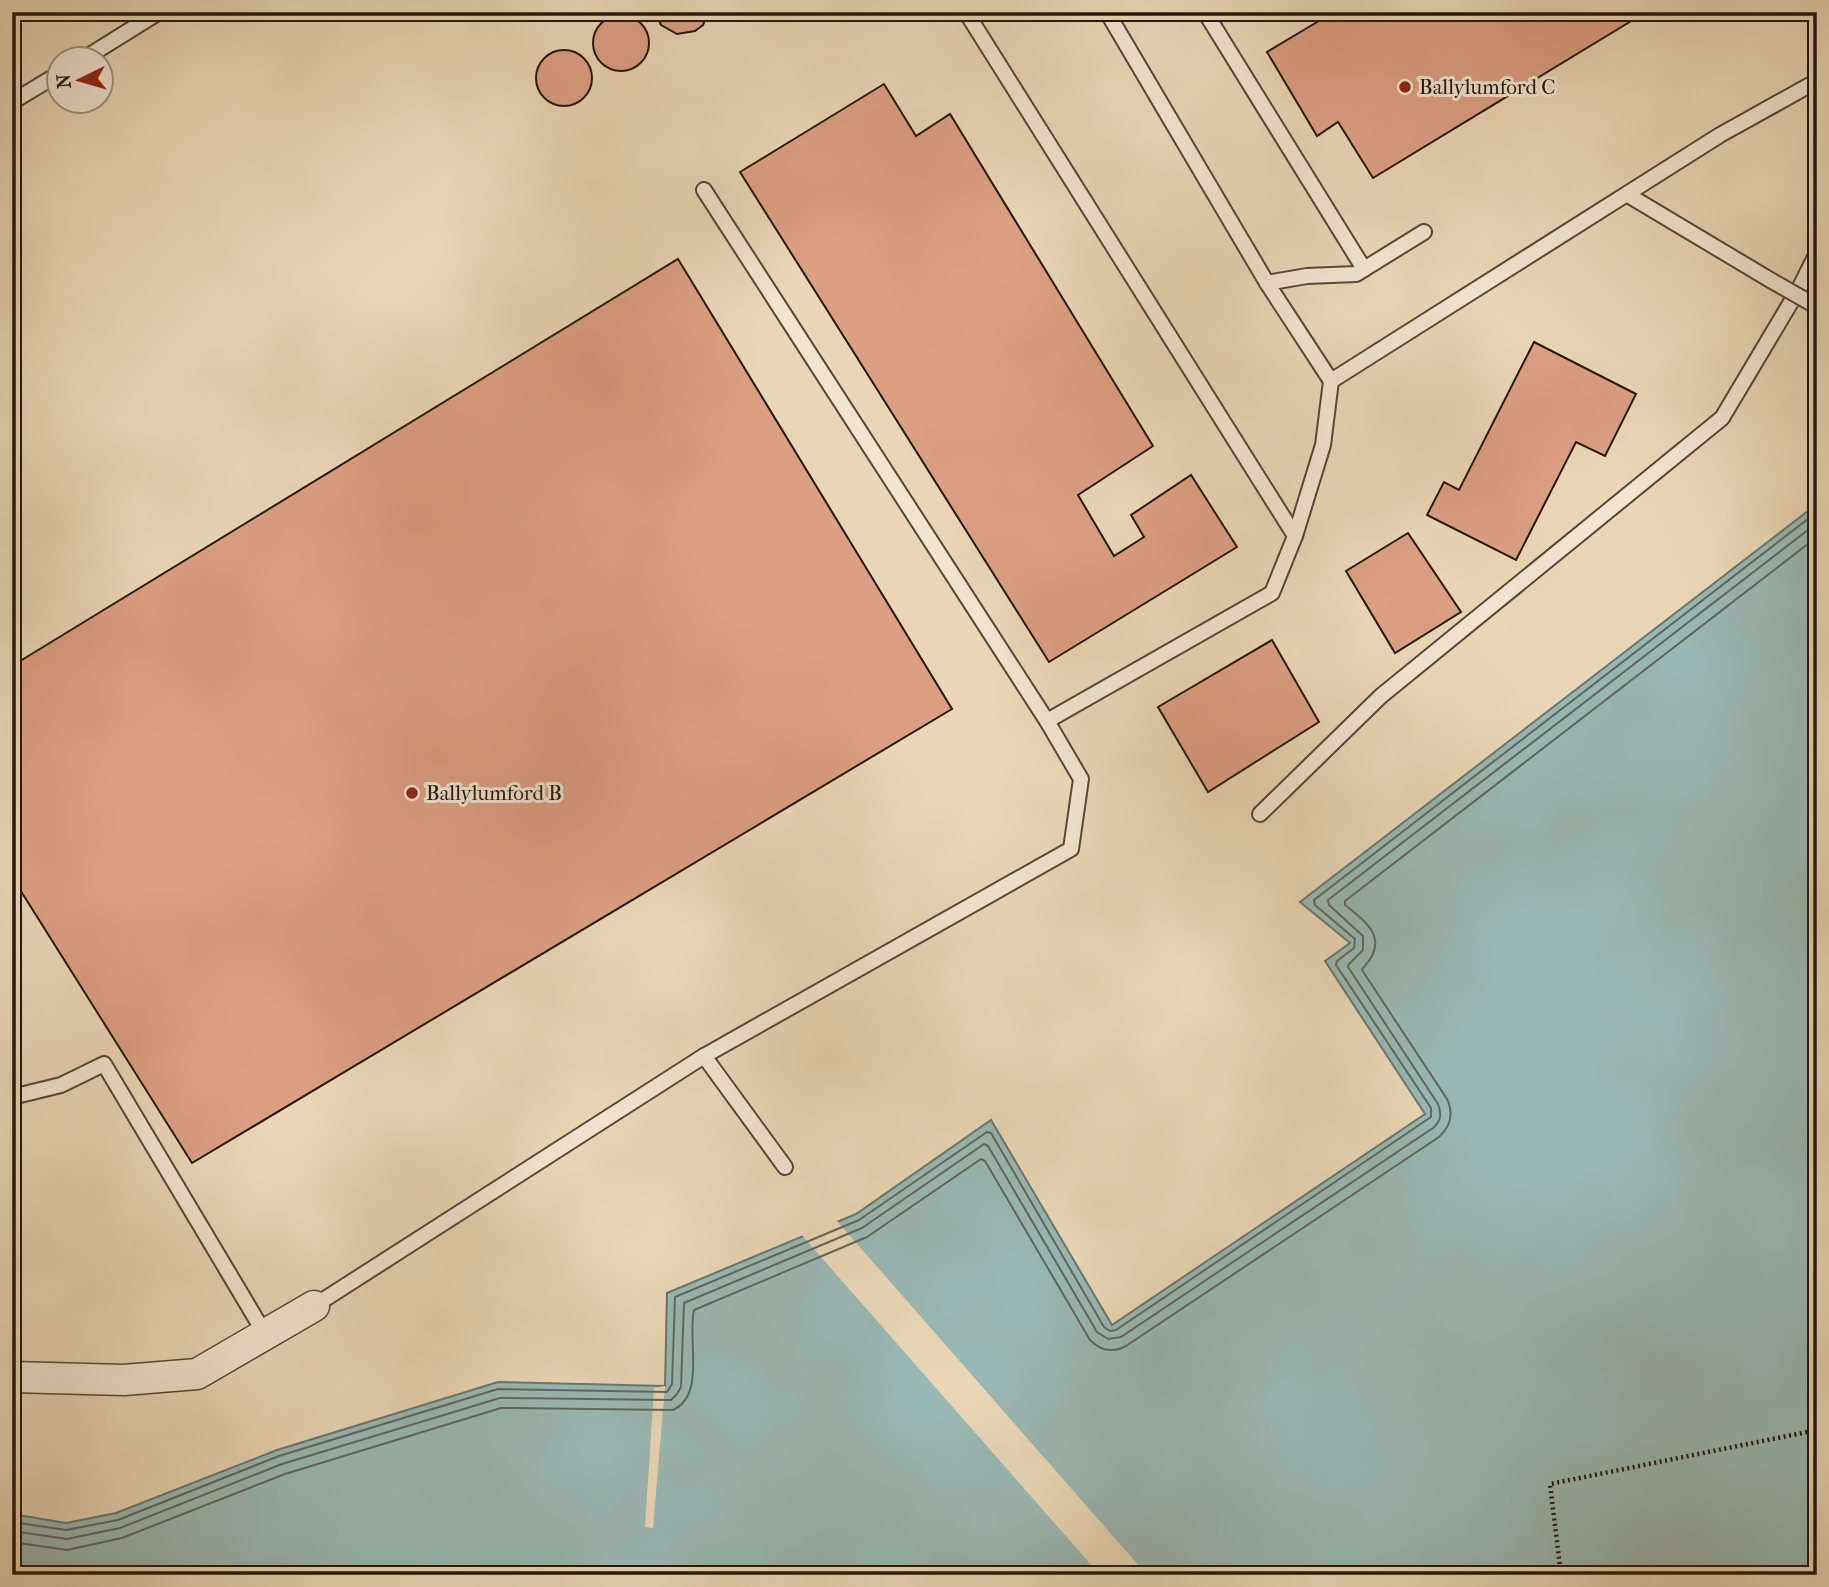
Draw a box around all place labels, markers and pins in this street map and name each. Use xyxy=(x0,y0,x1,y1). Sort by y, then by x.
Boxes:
place label: Ballylumford C xyxy=(1419,75,1555,99)
marker: Ballylumford C xyxy=(1397,79,1413,95)
place label: Ballylumford B xyxy=(426,781,562,805)
marker: Ballylumford B xyxy=(404,785,420,801)

